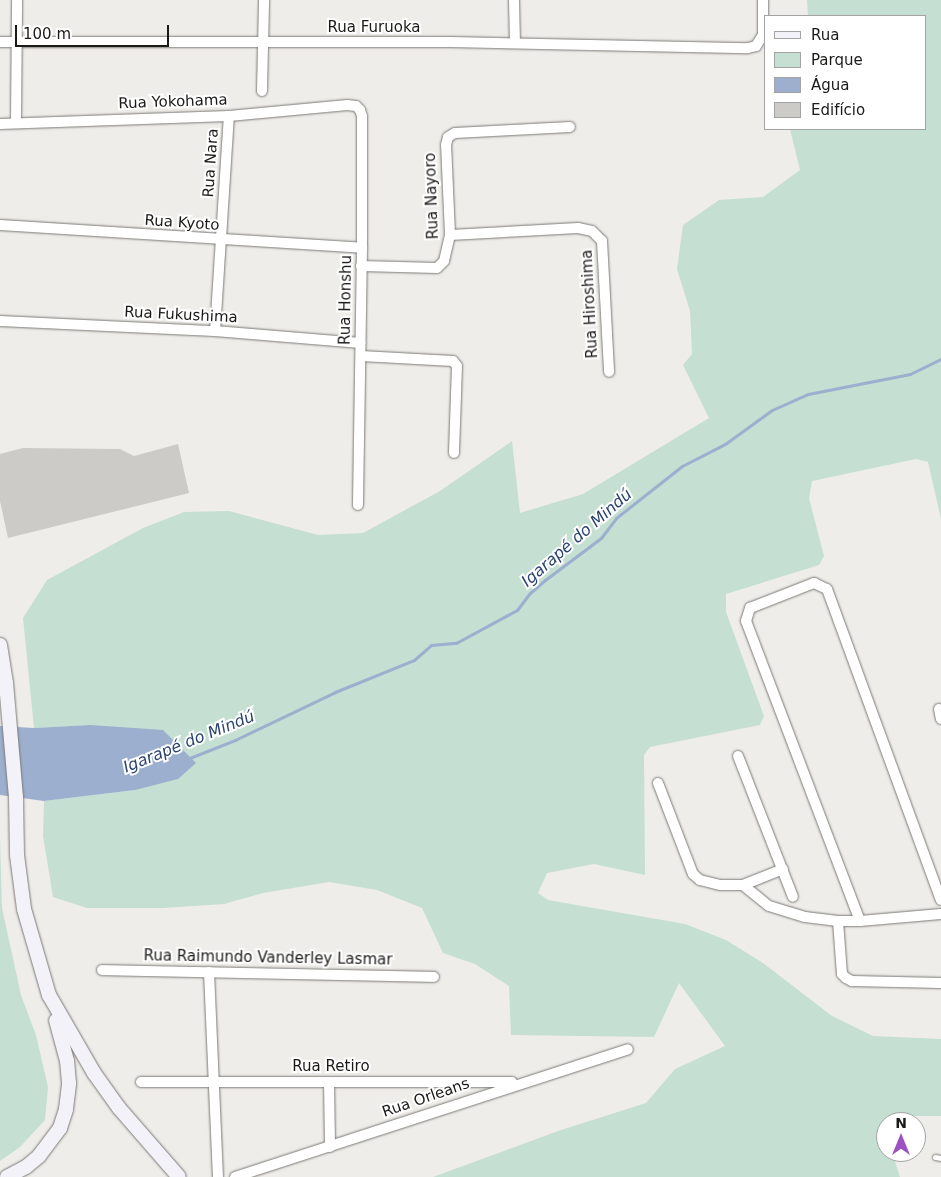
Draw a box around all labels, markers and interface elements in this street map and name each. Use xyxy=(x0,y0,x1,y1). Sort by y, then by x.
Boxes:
scale bar xyxy=(18,15,171,47)
legend xyxy=(764,15,926,130)
street label: Rua Furuoka xyxy=(328,19,420,37)
text: 100 m xyxy=(23,25,71,43)
text: Rua xyxy=(811,26,839,44)
text: Parque xyxy=(811,51,863,69)
text: Água xyxy=(811,76,849,94)
street label: Rua Yokohama xyxy=(118,91,228,113)
text: Edifício xyxy=(811,101,865,119)
street label: Rua Nara xyxy=(200,128,222,198)
street label: Rua Nayoro xyxy=(421,152,443,240)
street label: Rua Kyoto xyxy=(144,211,220,235)
street label: Rua Hiroshima xyxy=(578,249,602,359)
street label: Rua Honshu xyxy=(336,255,356,345)
street label: Rua Fukushima xyxy=(124,303,238,327)
water label: Igarapé do Mindú xyxy=(518,485,636,591)
water label: Igarapé do Mindú xyxy=(121,707,257,777)
street label: Rua Raimundo Vanderley Lasmar xyxy=(143,947,393,969)
street label: Rua Retiro xyxy=(292,1058,370,1076)
street label: Rua Orleans xyxy=(380,1075,472,1121)
north arrow xyxy=(876,1112,926,1162)
text: N xyxy=(895,1115,907,1131)

